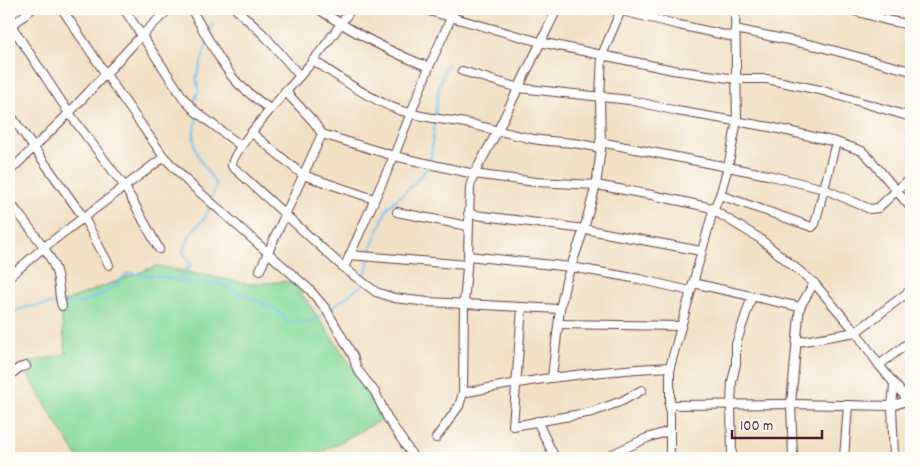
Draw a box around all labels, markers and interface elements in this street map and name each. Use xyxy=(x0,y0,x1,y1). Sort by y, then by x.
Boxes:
scale bar xyxy=(732,407,822,439)
text: 100 m xyxy=(740,416,773,438)

